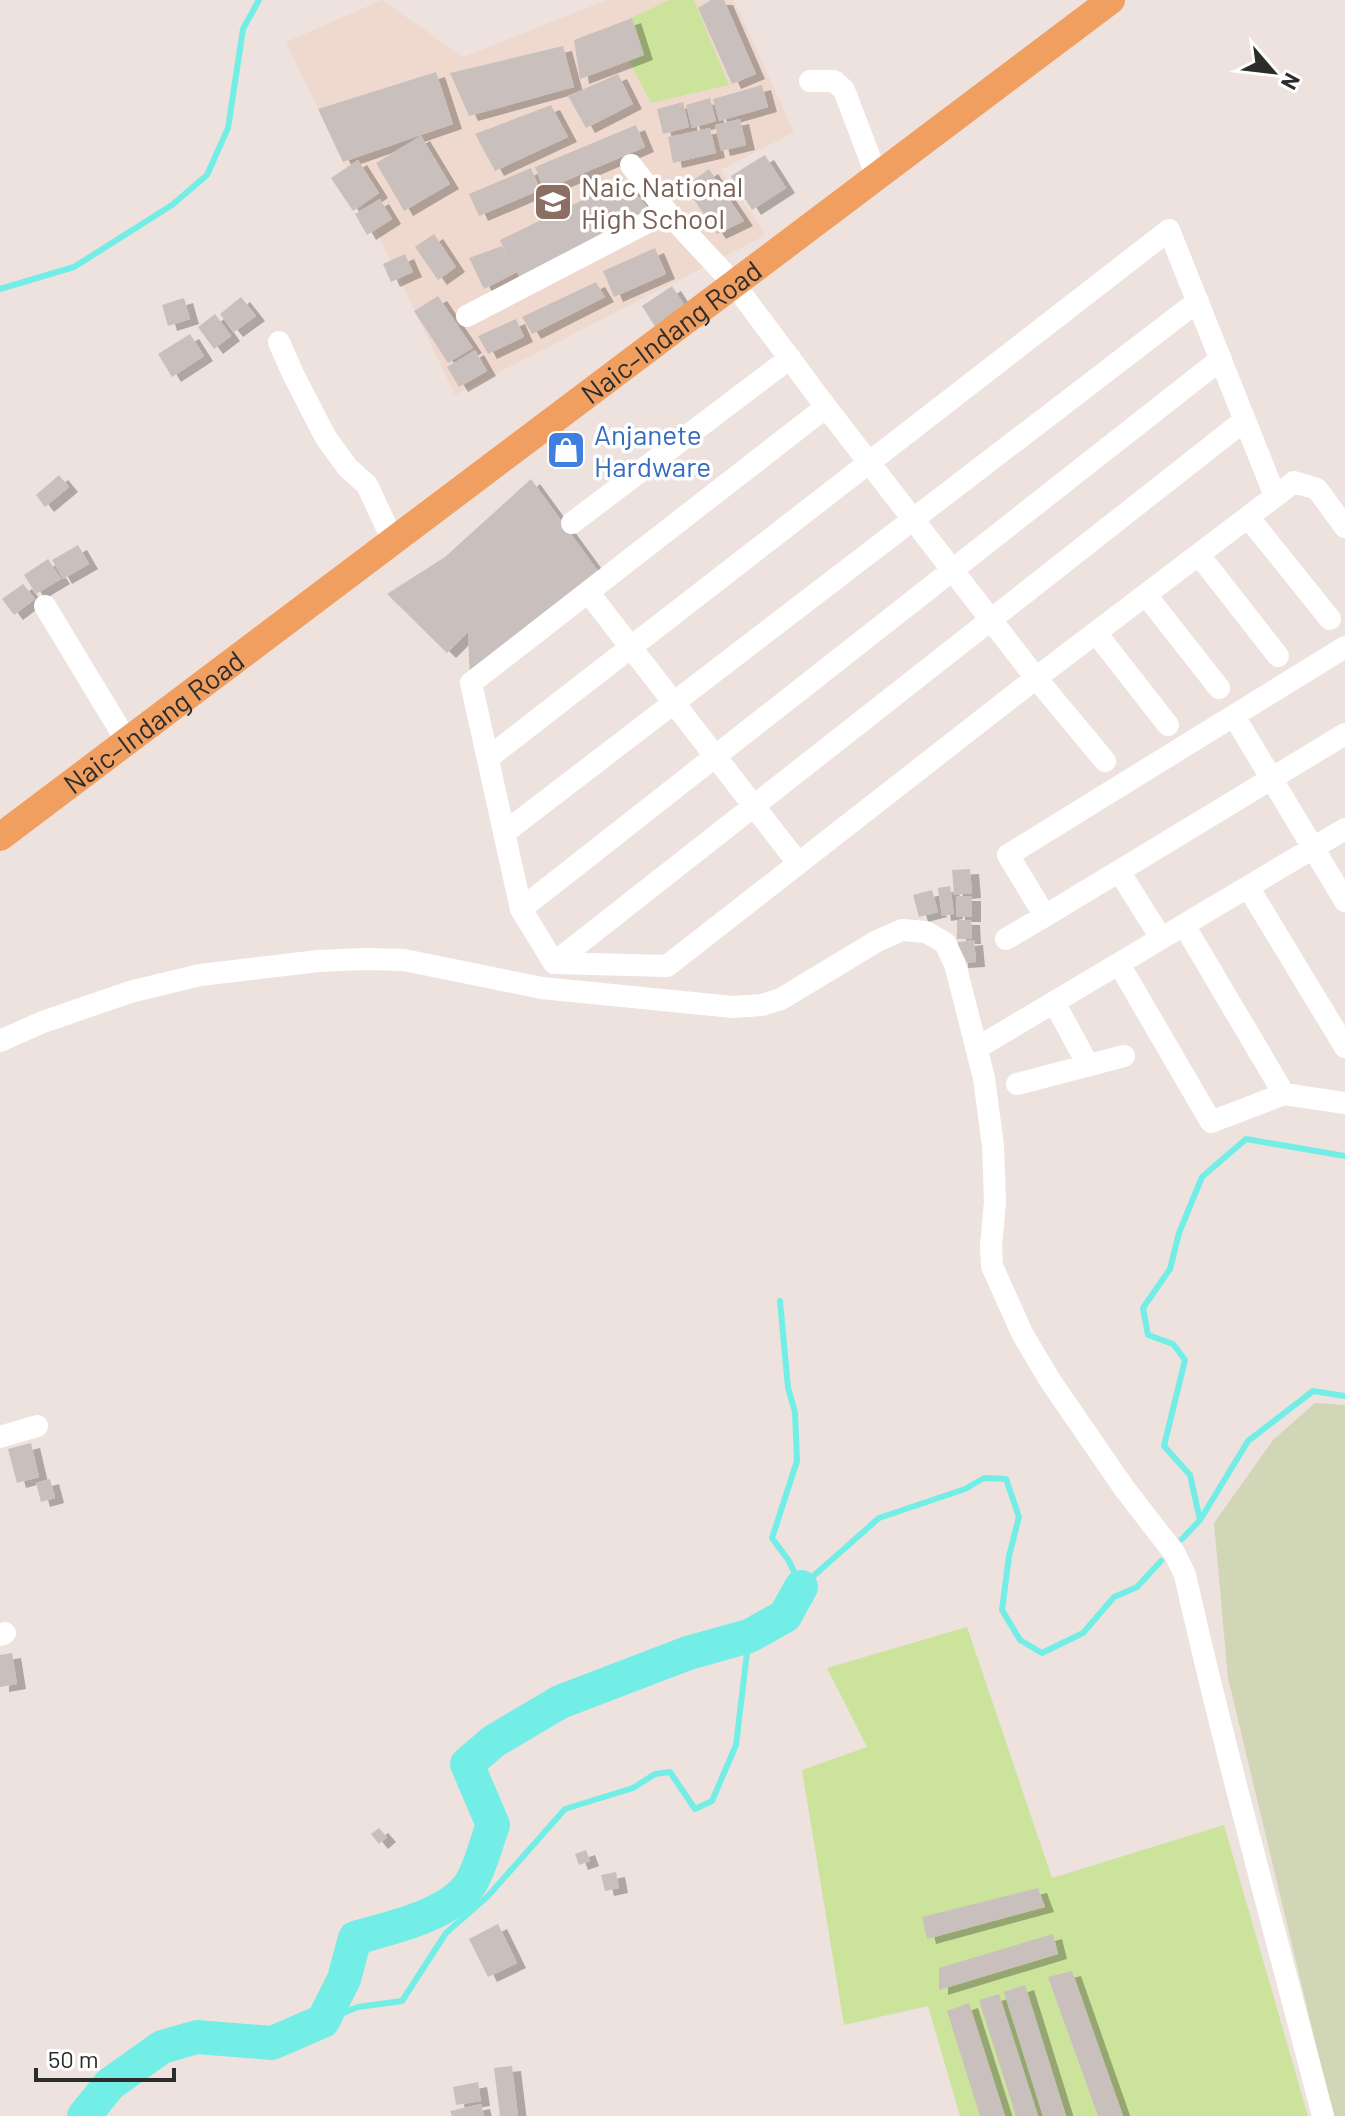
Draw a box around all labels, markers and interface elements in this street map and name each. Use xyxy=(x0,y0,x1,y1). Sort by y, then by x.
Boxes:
north arrow xyxy=(1233,32,1313,112)
text: N xyxy=(1277,69,1306,94)
place label: Naic National High School xyxy=(581,169,743,235)
school or university icon: Naic National High School xyxy=(532,181,574,223)
street label: Naic–Indang Road xyxy=(574,253,768,410)
place label: Anjanete Hardware xyxy=(594,417,711,483)
shop icon: Anjanete Hardware xyxy=(545,429,587,471)
street label: Naic–Indang Road xyxy=(56,643,250,800)
scale bar xyxy=(36,2032,174,2082)
text: 50 m xyxy=(48,2044,99,2073)

